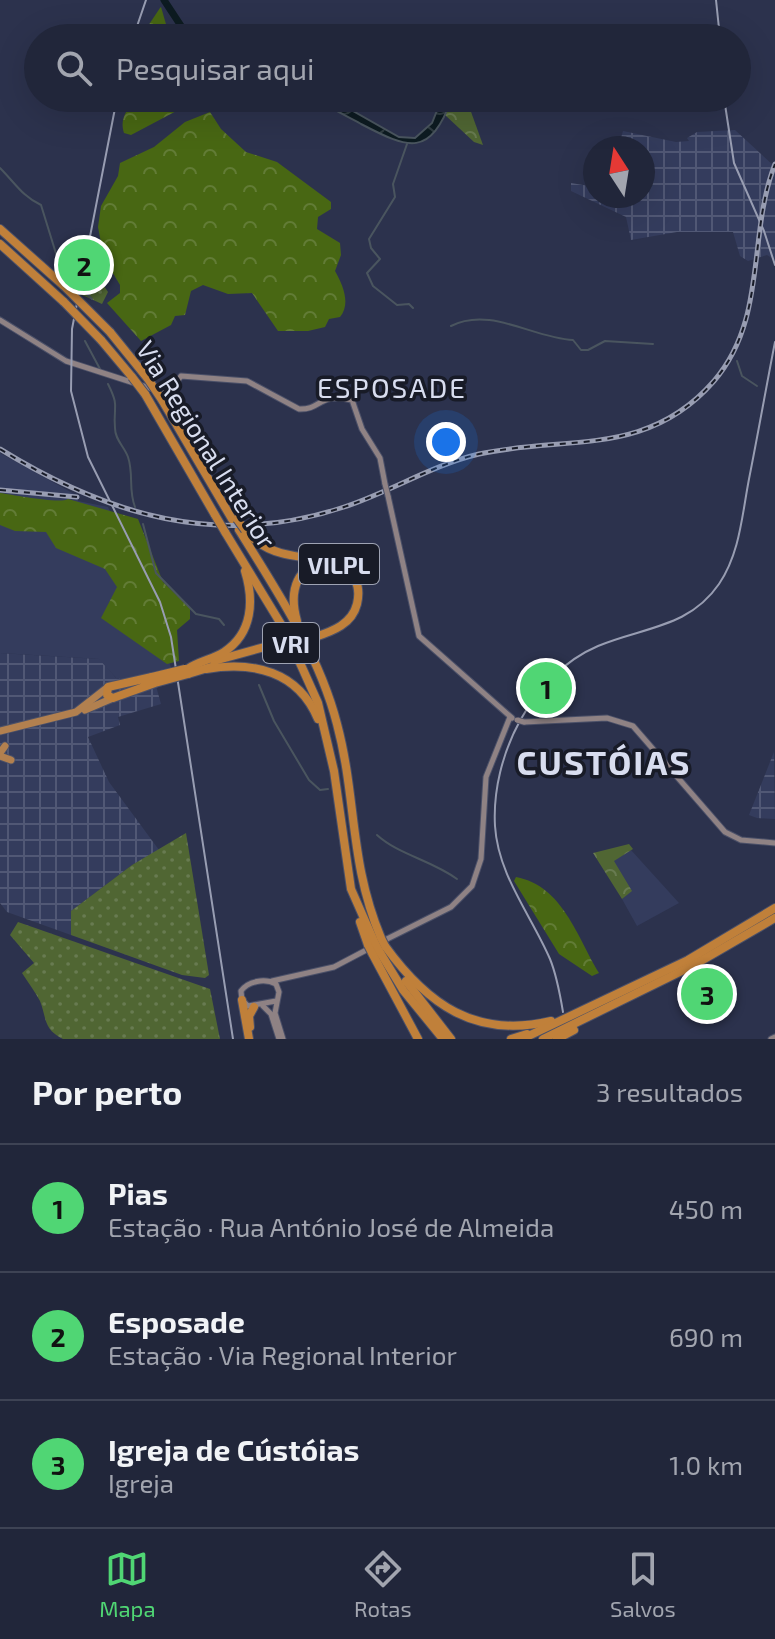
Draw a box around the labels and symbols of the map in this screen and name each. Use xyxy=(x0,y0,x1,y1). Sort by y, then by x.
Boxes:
north arrow xyxy=(583,136,655,208)
pin: 2 xyxy=(58,235,110,295)
street label: Via Regional Interior xyxy=(131,335,283,553)
district label: ESPOSADE xyxy=(317,370,467,404)
your location xyxy=(426,422,466,462)
road number: VILPL xyxy=(299,544,379,584)
road number: VRI xyxy=(263,623,319,663)
pin: 1 xyxy=(520,658,572,718)
district label: CUSTÓIAS xyxy=(517,741,691,782)
pin: 3 xyxy=(681,964,733,1024)

